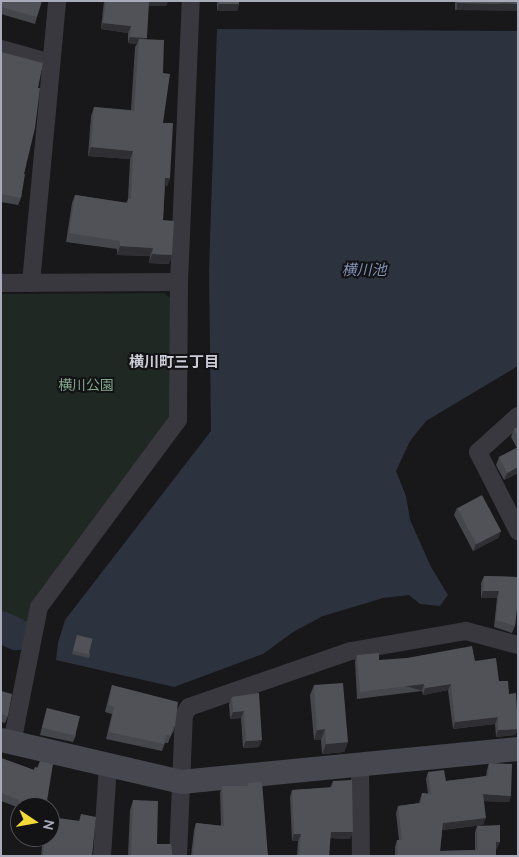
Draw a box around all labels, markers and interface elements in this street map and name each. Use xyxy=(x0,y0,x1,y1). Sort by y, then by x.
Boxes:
water label: 横川池 xyxy=(342,261,386,279)
district label: 横川町三丁目 xyxy=(129,353,219,371)
park label: 横川公園 xyxy=(58,377,114,393)
north arrow xyxy=(10,797,60,847)
text: N xyxy=(40,818,58,832)

